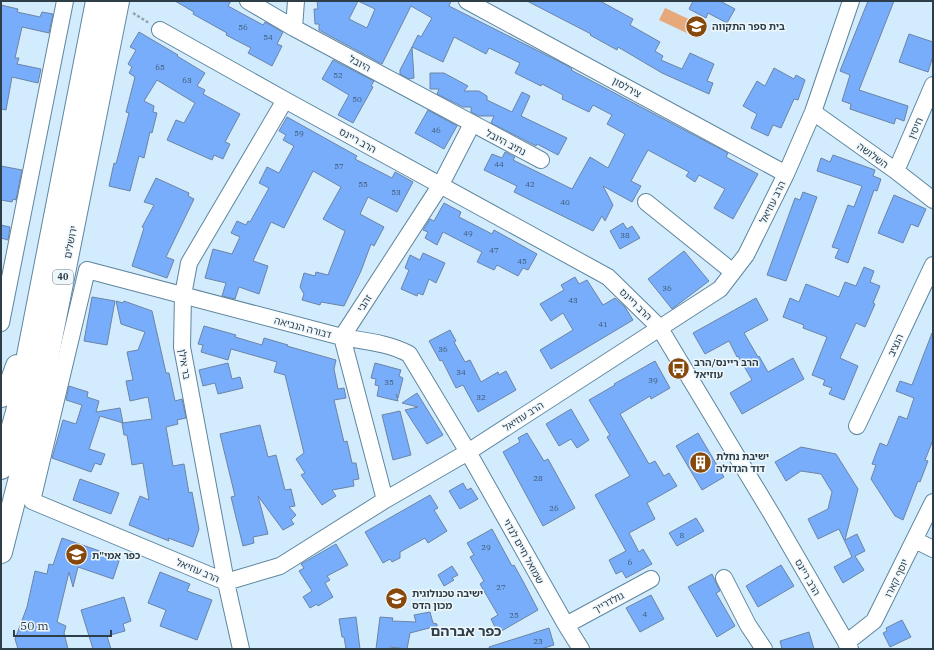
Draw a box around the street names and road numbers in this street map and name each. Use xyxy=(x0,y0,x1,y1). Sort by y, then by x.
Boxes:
street label: היובל xyxy=(347,52,373,75)
street label: צירלסון xyxy=(610,74,644,101)
street label: חיסין xyxy=(905,115,926,141)
street label: הרב ריינס xyxy=(337,125,379,156)
street label: נתיב היובל xyxy=(483,126,528,159)
street label: השלושה xyxy=(855,140,891,171)
street label: הרב עוזיאל xyxy=(757,179,788,226)
street label: ירושלים xyxy=(61,225,80,260)
road number: 40 xyxy=(53,270,73,284)
street label: הרב ריינס xyxy=(617,286,655,323)
street label: זהבי xyxy=(354,292,375,314)
street label: דבורה הנביאה xyxy=(273,314,333,342)
street label: הנציב xyxy=(885,332,906,359)
street label: בר אילן xyxy=(175,348,194,381)
street label: הרב עוזיאל xyxy=(501,398,546,434)
street label: שמואל חיים לנדוי xyxy=(500,516,547,586)
street label: הרב עוזיאל xyxy=(174,556,221,585)
street label: הרב ריינס xyxy=(792,556,823,598)
street label: יוסף קארו xyxy=(882,557,911,600)
street label: גולדרייך xyxy=(590,589,626,616)

